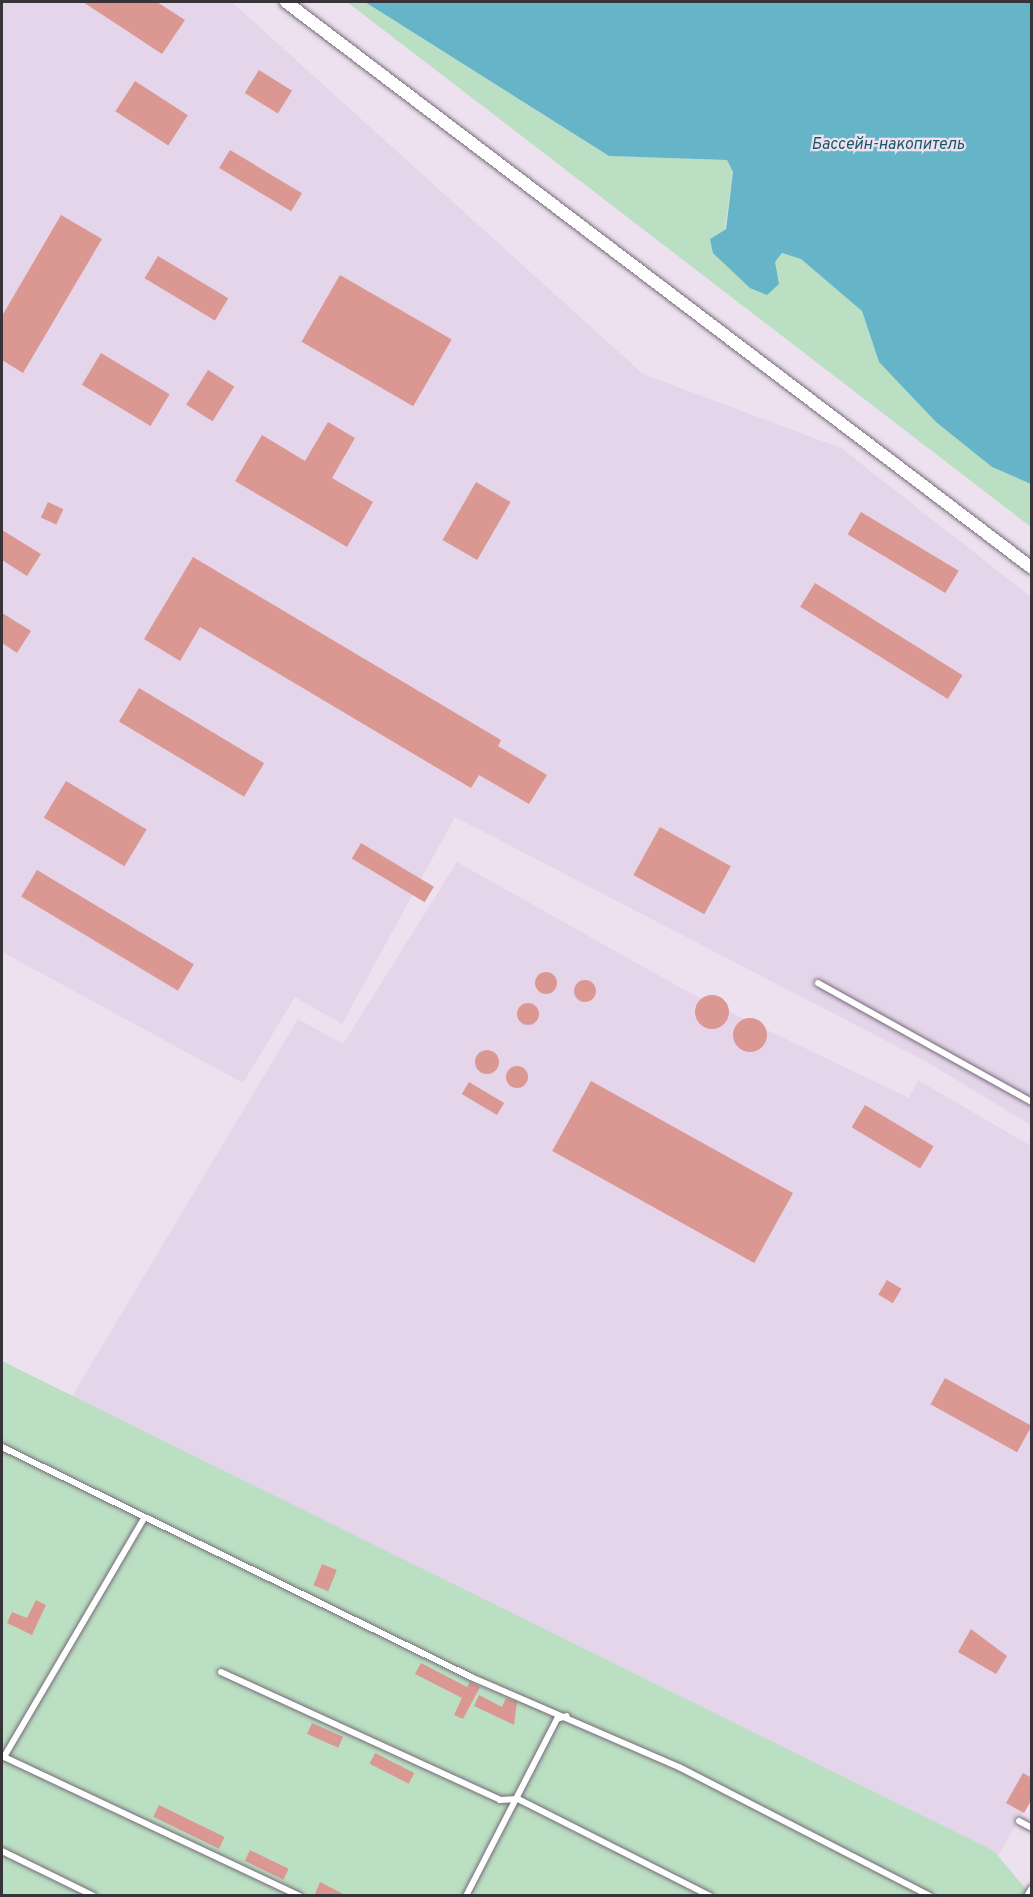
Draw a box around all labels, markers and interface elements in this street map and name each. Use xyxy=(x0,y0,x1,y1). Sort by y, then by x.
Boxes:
water label: Бассейн-накопитель xyxy=(811,135,965,155)

